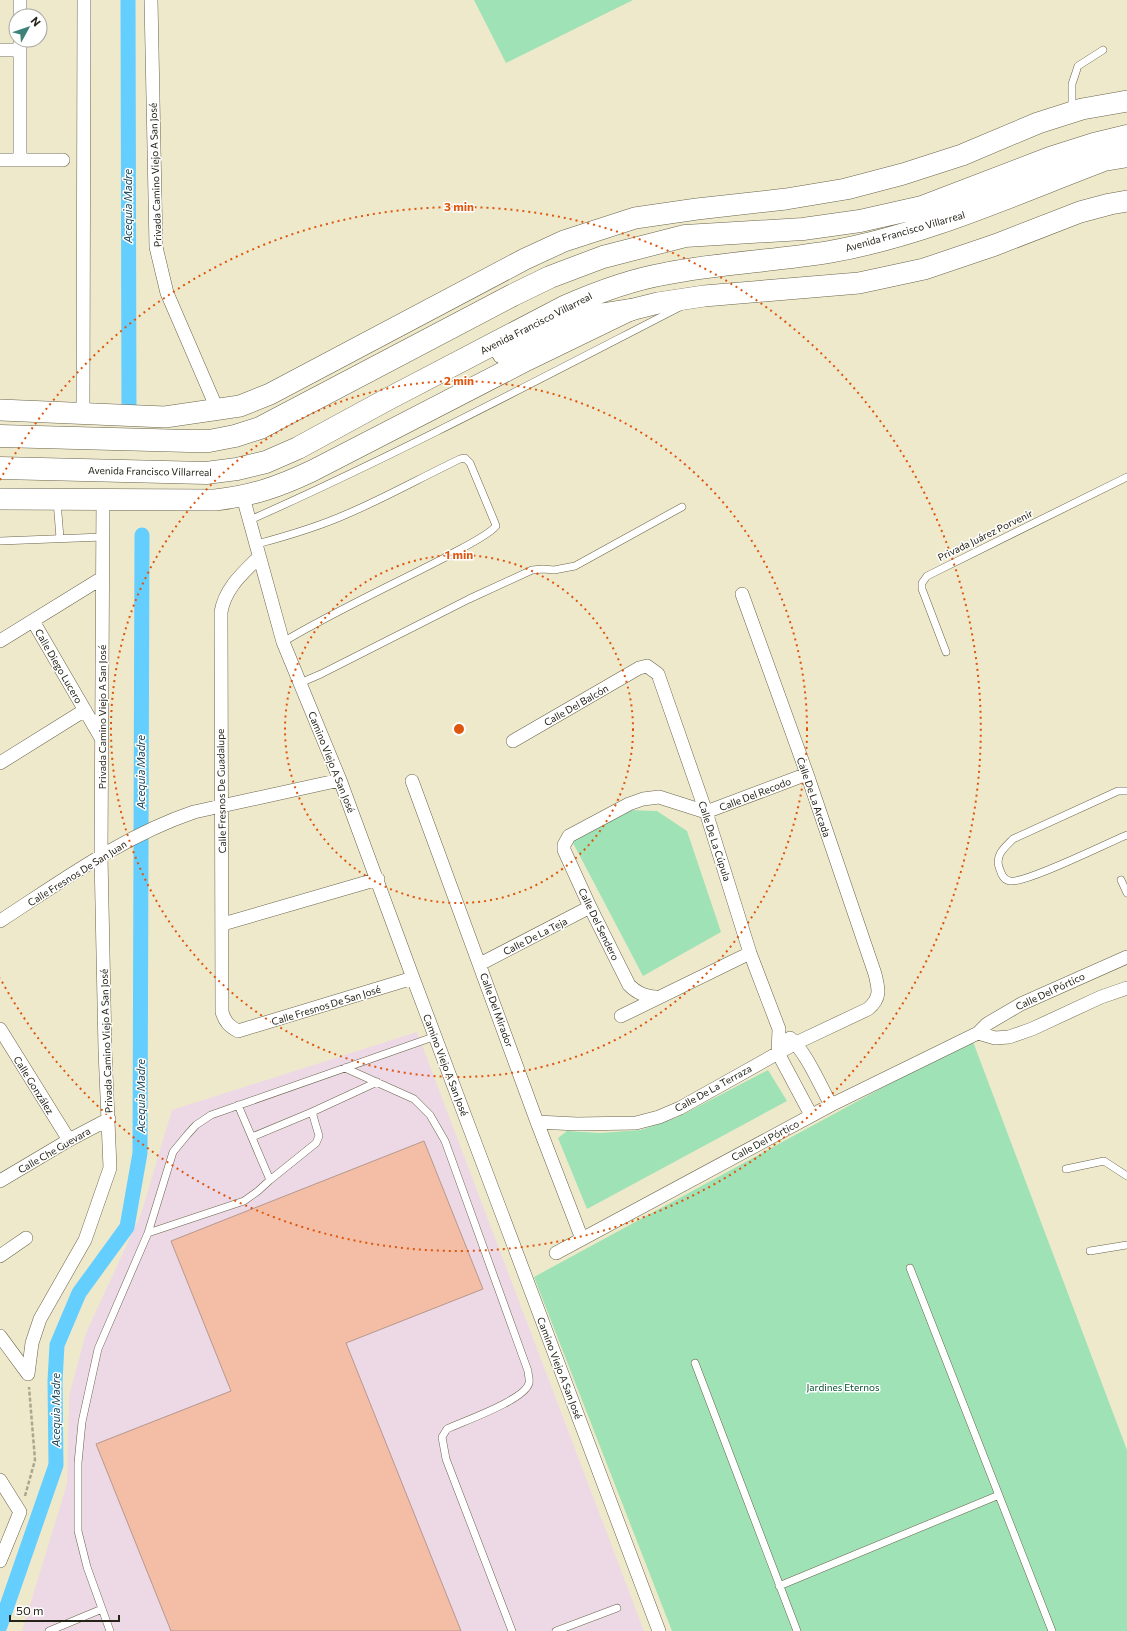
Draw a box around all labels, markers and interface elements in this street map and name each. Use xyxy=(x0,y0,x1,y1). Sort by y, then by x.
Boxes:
north arrow xyxy=(8,8,48,48)
text: N xyxy=(28,14,44,29)
street label: Privada Camino Viejo A San José xyxy=(146,103,164,247)
water label: Acequia Madre xyxy=(121,169,134,244)
text: 3 min xyxy=(444,199,474,213)
street label: Avenida Francisco Villarreal xyxy=(844,208,966,254)
street label: Avenida Francisco Villarreal xyxy=(478,290,594,356)
text: 2 min xyxy=(444,373,474,387)
street label: Avenida Francisco Villarreal xyxy=(88,464,212,478)
street label: Privada Juárez Porvenir xyxy=(936,507,1034,563)
text: 1 min xyxy=(445,547,473,561)
street label: Calle Diego Lucero xyxy=(33,627,85,705)
street label: Privada Camino Viejo A San José xyxy=(96,645,108,789)
street label: Calle Del Balcón xyxy=(542,682,610,728)
street label: Camino Viejo A San José xyxy=(306,710,358,814)
centre of rings xyxy=(452,722,466,736)
street label: Calle Fresnos De Guadalupe xyxy=(214,729,228,853)
water label: Acequia Madre xyxy=(134,735,147,810)
street label: Calle De La Arcada xyxy=(795,755,833,839)
street label: Calle Del Recodo xyxy=(717,775,793,813)
street label: Calle De La Cúpula xyxy=(696,799,734,883)
street label: Calle Fresnos De San Juan xyxy=(25,838,129,908)
street label: Calle Del Sendero xyxy=(576,886,622,962)
street label: Calle De La Teja xyxy=(501,915,569,957)
street label: Privada Camino Viejo A San José xyxy=(97,969,115,1113)
street label: Calle Del Pórtico xyxy=(1013,970,1087,1012)
street label: Calle Del Mirador xyxy=(478,971,516,1049)
street label: Calle Fresnos De San José xyxy=(270,983,382,1027)
street label: Camino Viejo A San José xyxy=(421,1012,471,1118)
street label: Calle González xyxy=(11,1054,57,1116)
water label: Acequia Madre xyxy=(134,1059,147,1134)
street label: Calle De La Terraza xyxy=(672,1062,754,1114)
street label: Calle Del Pórtico xyxy=(729,1117,801,1163)
street label: Calle Che Guevara xyxy=(16,1124,92,1176)
street label: Camino Viejo A San José xyxy=(535,1315,585,1421)
water label: Acequia Madre xyxy=(49,1373,62,1448)
park label: Jardines Eternos xyxy=(806,1381,880,1393)
scale bar xyxy=(10,1597,119,1623)
text: 50 m xyxy=(16,1603,44,1617)

